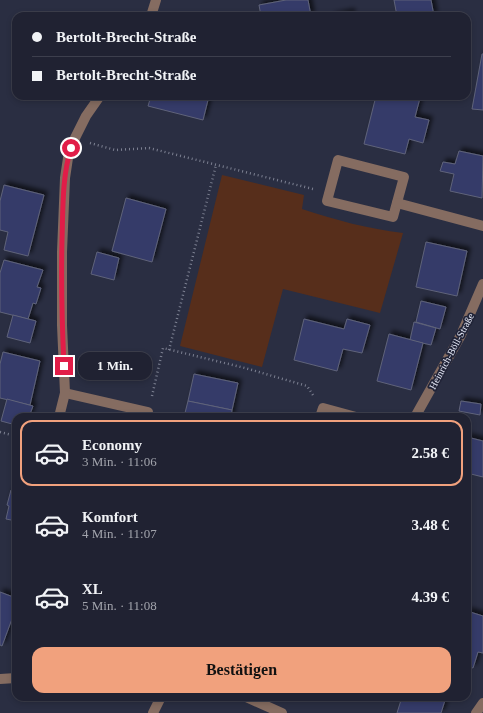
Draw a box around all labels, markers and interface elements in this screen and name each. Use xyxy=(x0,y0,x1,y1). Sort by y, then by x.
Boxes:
text: Bertolt-Brecht-Straße xyxy=(56,29,197,45)
text: Bertolt-Brecht-Straße xyxy=(56,67,197,83)
route start xyxy=(62,139,80,157)
street label: Heinrich-Böll-Straße xyxy=(427,311,476,391)
callout: 1 Min. xyxy=(78,352,152,380)
route end xyxy=(55,357,73,375)
text: 1 Min. xyxy=(97,358,133,373)
icon: car xyxy=(34,435,70,471)
text: Economy xyxy=(82,437,142,453)
text: 2.58 € xyxy=(412,445,449,461)
text: 3 Min. · 11:06 xyxy=(82,454,157,469)
icon: car xyxy=(34,507,70,543)
text: Komfort xyxy=(82,509,138,525)
text: 3.48 € xyxy=(412,517,449,533)
text: 4 Min. · 11:07 xyxy=(82,526,157,541)
icon: car xyxy=(34,579,70,615)
text: XL xyxy=(82,581,103,597)
text: 4.39 € xyxy=(412,589,449,605)
text: 5 Min. · 11:08 xyxy=(82,598,157,613)
button: Bestätigen xyxy=(32,647,451,693)

